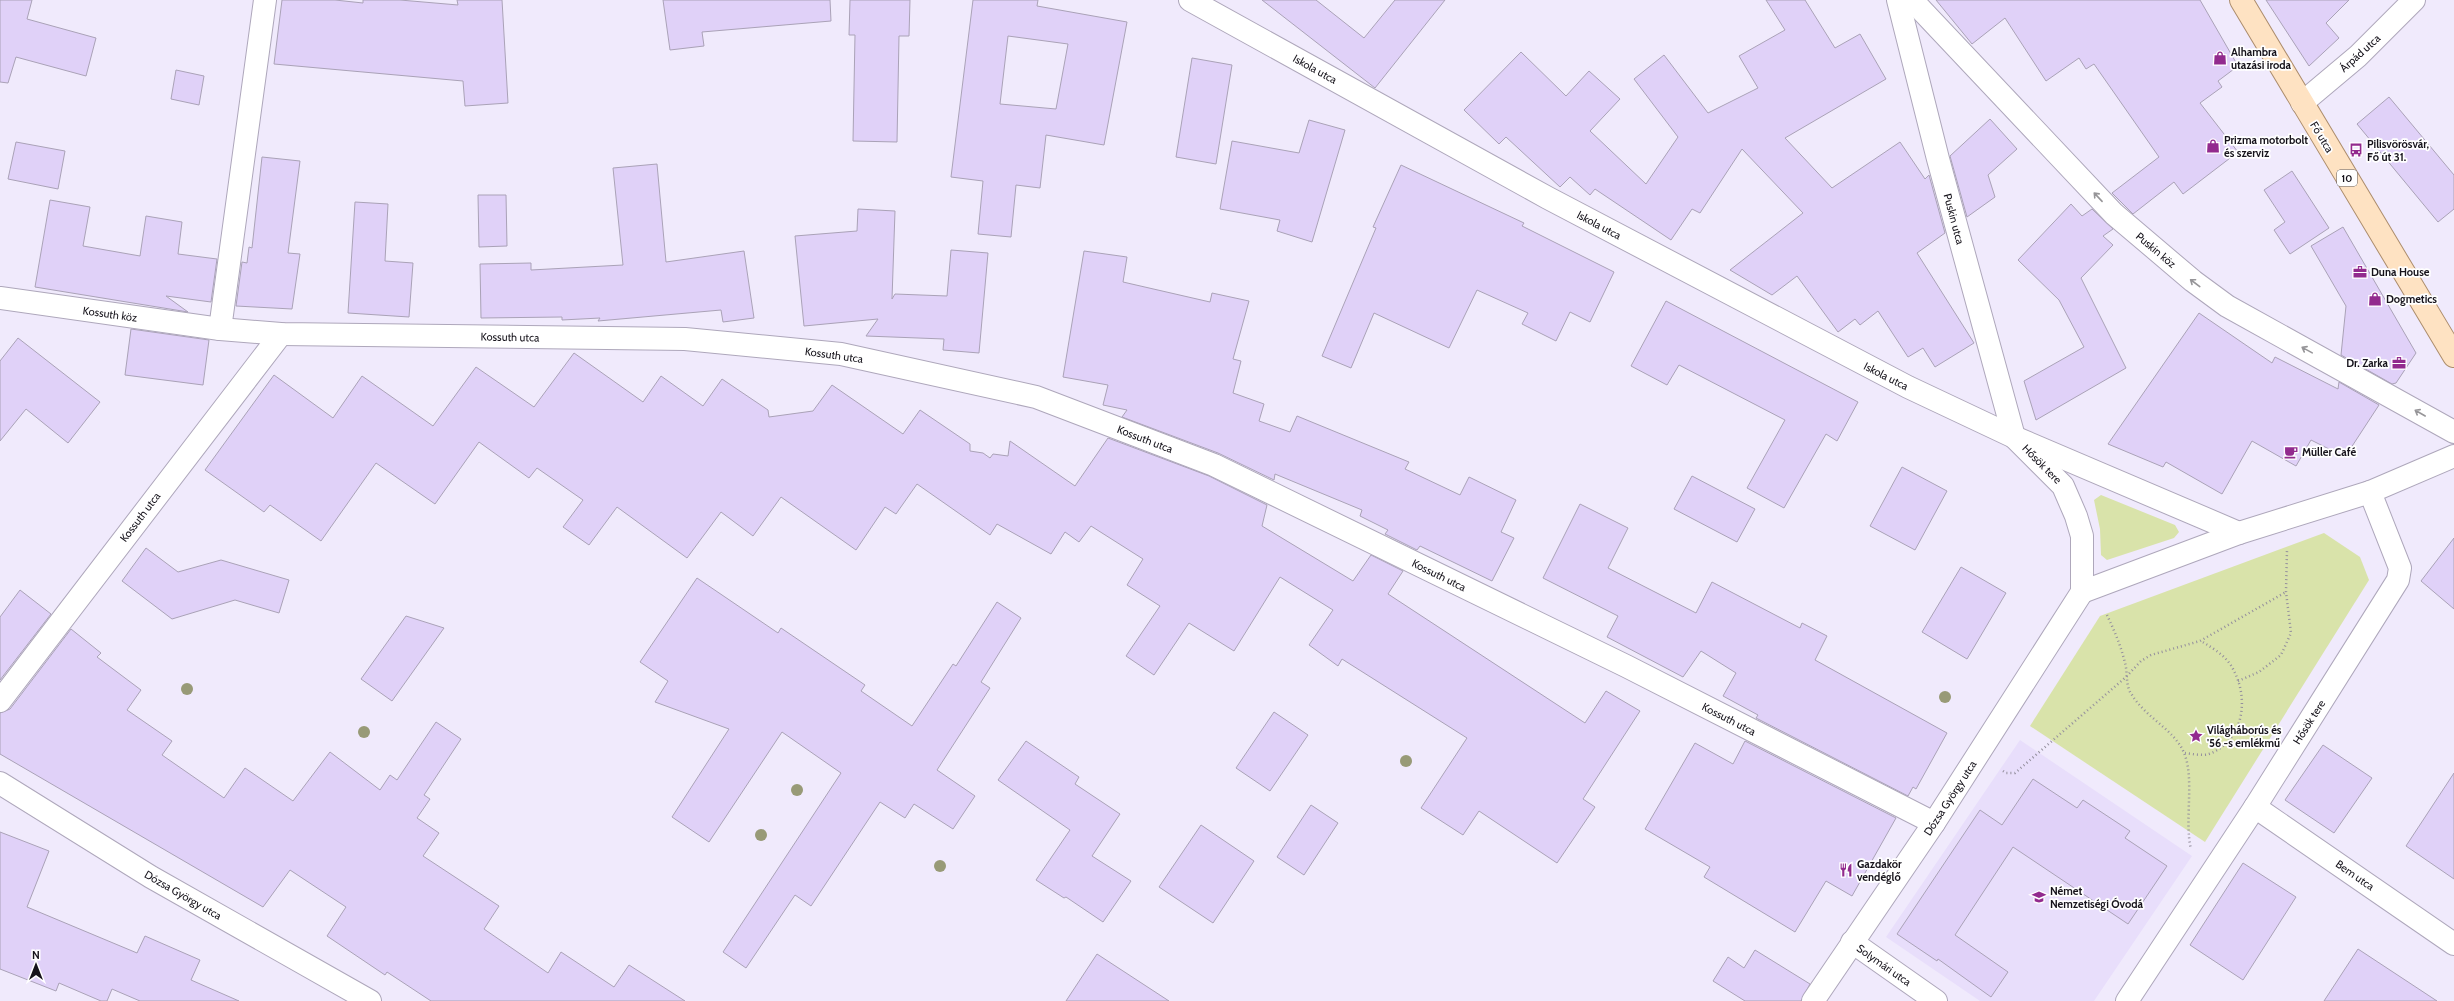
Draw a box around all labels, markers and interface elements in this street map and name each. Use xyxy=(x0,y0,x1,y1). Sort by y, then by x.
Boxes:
street label: Árpád utca xyxy=(2337,31,2384,75)
place label: Alhambra utazási iroda xyxy=(2231,45,2291,72)
shop icon: Alhambra utazási iroda xyxy=(2212,50,2228,66)
street label: Iskola utca xyxy=(1291,51,1340,87)
street label: Fő utca xyxy=(2307,119,2337,156)
place label: Prizma motorbolt és szerviz xyxy=(2224,133,2308,160)
place label: Pilisvörösvár, Fő út 31. xyxy=(2367,137,2430,164)
shop icon: Prizma motorbolt és szerviz xyxy=(2205,138,2221,154)
bus stop icon: Pilisvörösvár, Fő út 31. xyxy=(2348,142,2364,158)
road number: 10 xyxy=(2337,170,2357,186)
street label: Puskin utca xyxy=(1940,192,1968,247)
one-way arrow xyxy=(2093,192,2103,202)
street label: Iskola utca xyxy=(1575,208,1624,243)
street label: Puskin köz xyxy=(2133,229,2179,271)
office icon: Duna House xyxy=(2352,264,2368,280)
place label: Duna House xyxy=(2371,265,2430,279)
one-way arrow xyxy=(2190,279,2201,287)
shop icon: Dogmetics xyxy=(2367,291,2383,307)
place label: Dogmetics xyxy=(2386,292,2437,306)
street label: Kossuth köz xyxy=(82,303,138,325)
street label: Kossuth utca xyxy=(481,329,540,345)
street label: Kossuth utca xyxy=(804,344,865,366)
one-way arrow xyxy=(2301,345,2313,353)
office icon: Dr. Zarka xyxy=(2391,355,2407,371)
place label: Dr. Zarka xyxy=(2346,356,2389,370)
street label: Iskola utca xyxy=(1861,359,1911,393)
one-way arrow xyxy=(2414,408,2426,416)
street label: Kossuth utca xyxy=(1115,422,1176,456)
street label: Hősök tere xyxy=(2019,441,2065,487)
cafe icon: Müller Café xyxy=(2283,444,2299,460)
place label: Müller Café xyxy=(2302,445,2356,459)
street label: Kossuth utca xyxy=(117,489,164,545)
street label: Kossuth utca xyxy=(1410,556,1469,594)
street label: Hősök tere xyxy=(2290,697,2328,747)
street label: Kossuth utca xyxy=(1700,699,1759,739)
place label: Világháborús és '56 -s emlékmű xyxy=(2207,723,2282,750)
place icon: Világháborús és '56 -s emlékmű xyxy=(2188,728,2204,744)
street label: Dózsa György utca xyxy=(1921,757,1980,838)
place label: Gazdakör vendéglő xyxy=(1857,857,1902,884)
street label: Bem utca xyxy=(2333,857,2378,894)
restaurant icon: Gazdakör vendéglő xyxy=(1838,862,1854,878)
street label: Dózsa György utca xyxy=(142,867,225,923)
place label: Német Nemzetiségi Óvodá xyxy=(2050,884,2144,911)
school or university icon: Német Nemzetiségi Óvodá xyxy=(2031,889,2047,905)
street label: Solymári utca xyxy=(1854,941,1915,989)
north arrow xyxy=(16,945,56,985)
text: N xyxy=(32,948,40,962)

